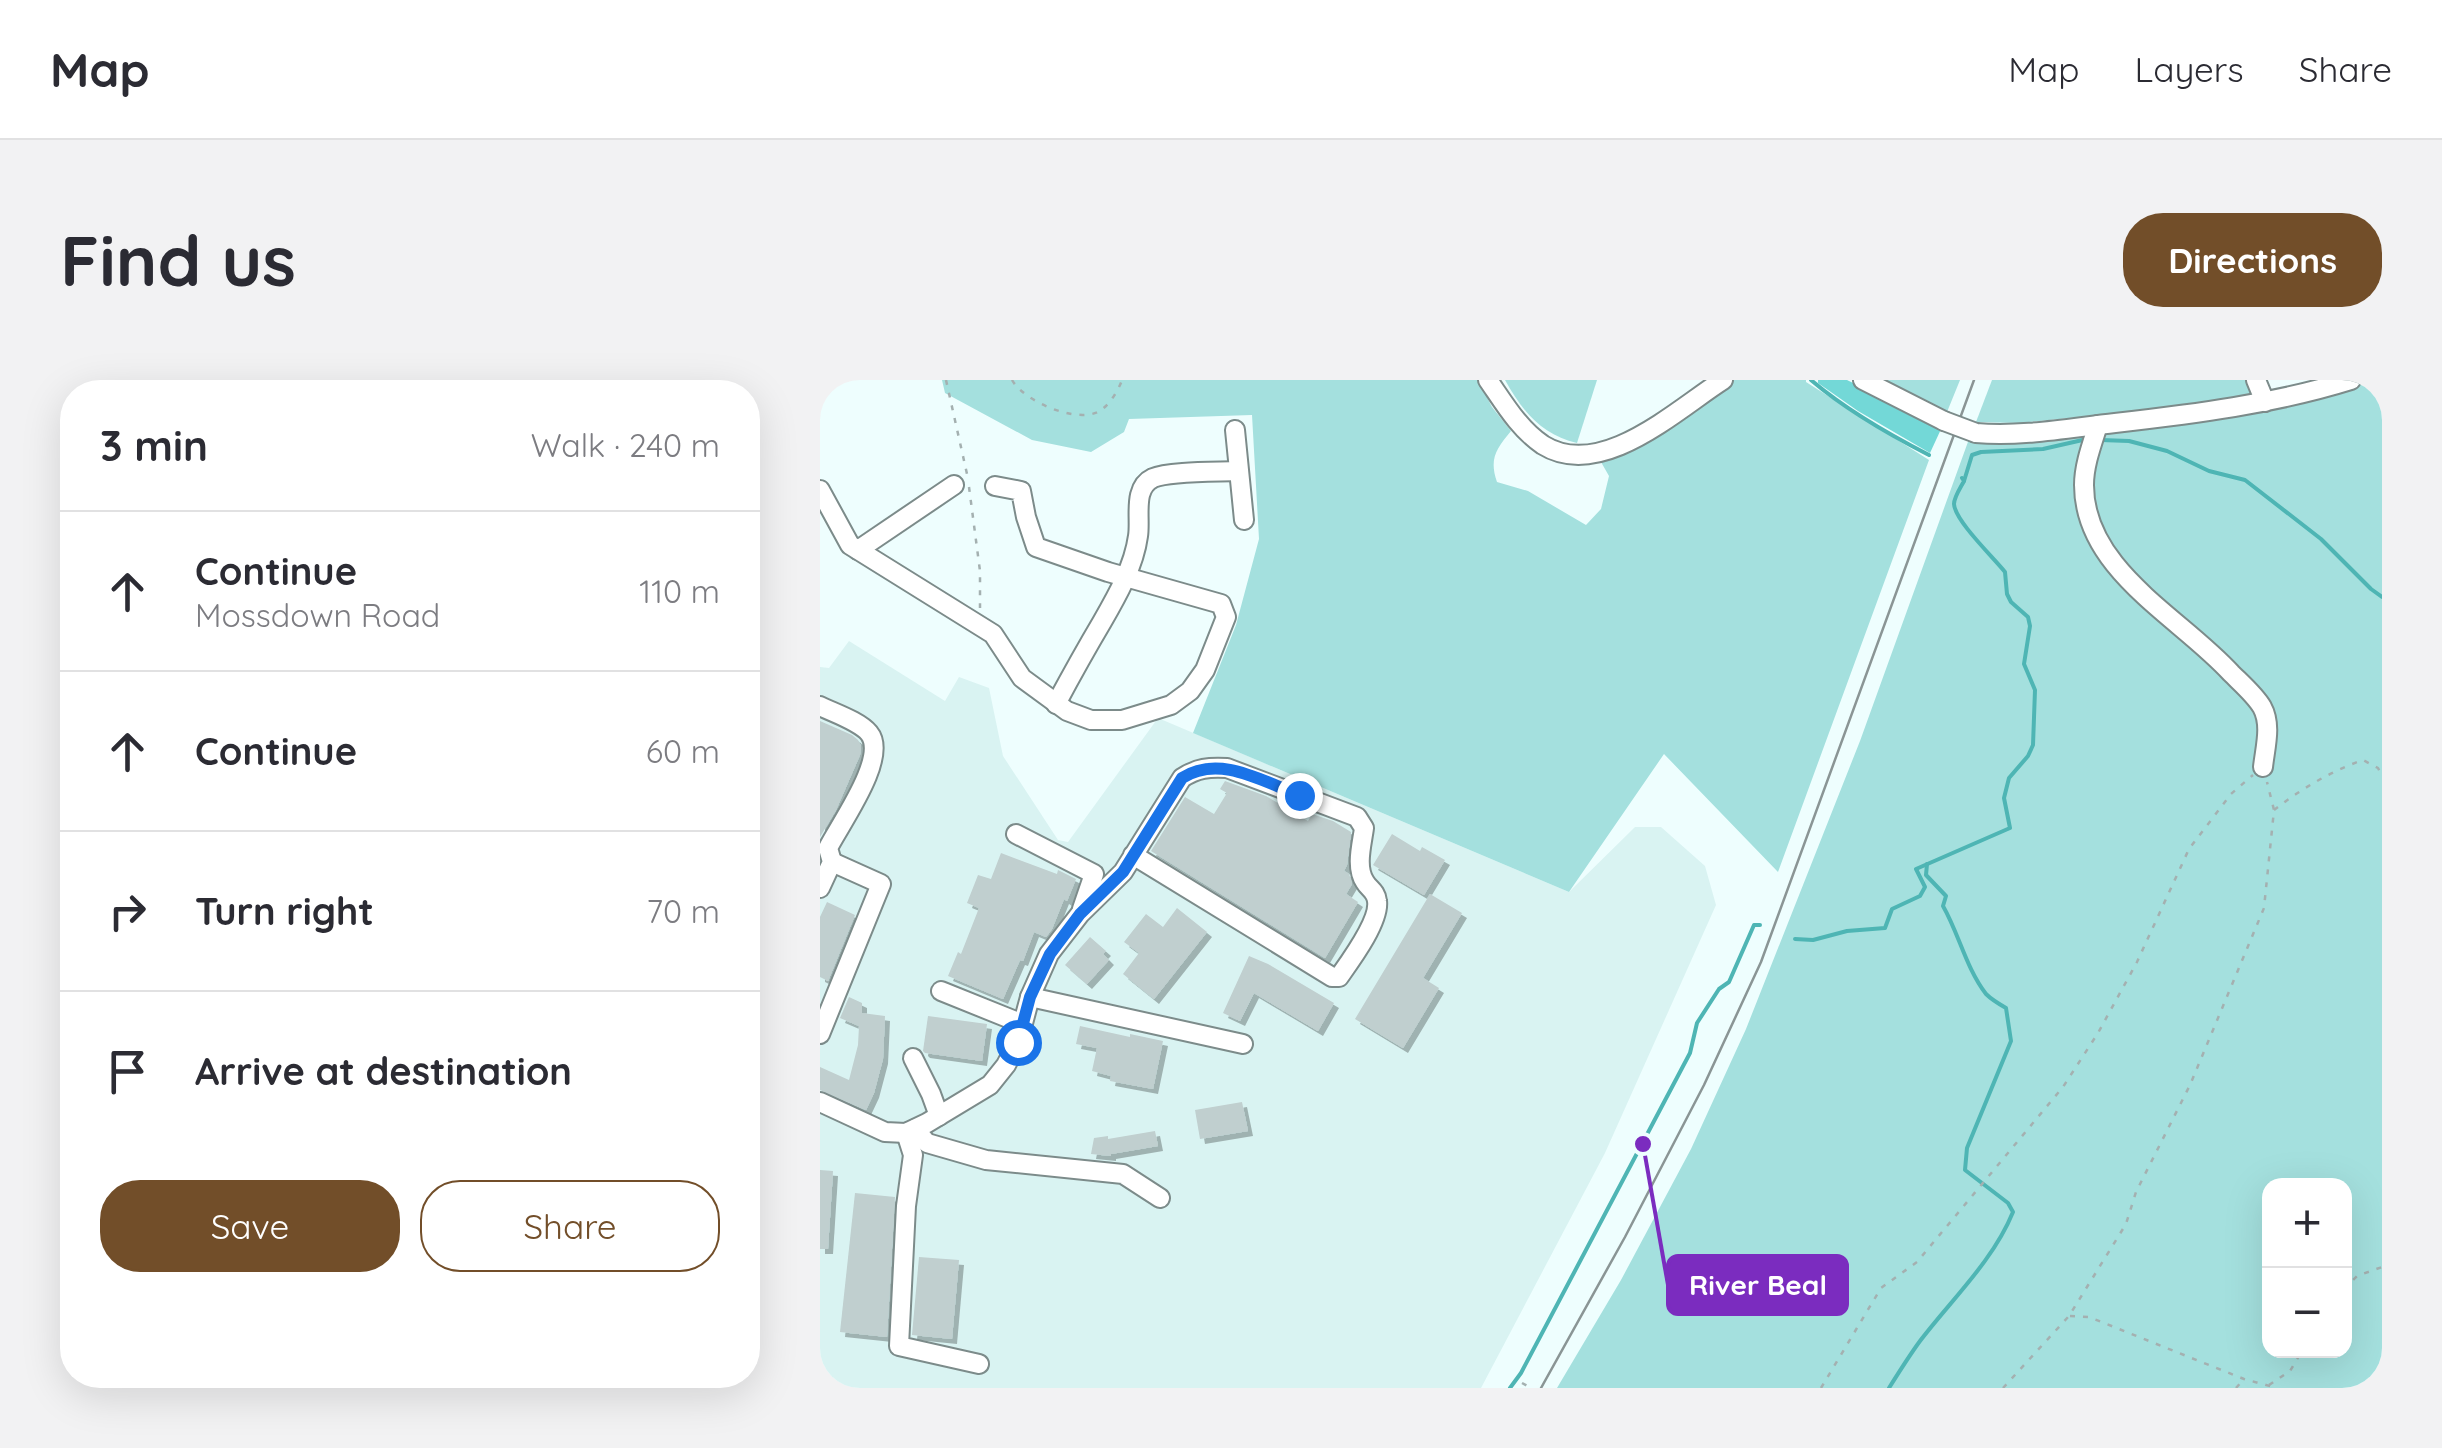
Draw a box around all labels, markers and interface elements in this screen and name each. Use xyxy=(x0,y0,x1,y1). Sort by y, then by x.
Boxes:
text: Map xyxy=(50,39,150,99)
text: Map xyxy=(2008,47,2080,91)
text: Layers xyxy=(2135,47,2244,91)
text: Share xyxy=(2299,47,2392,91)
button: Directions xyxy=(2123,213,2382,307)
text: Find us xyxy=(60,216,296,304)
text: 3 min xyxy=(100,419,208,472)
text: Walk · 240 m xyxy=(531,425,720,465)
text: Continue xyxy=(195,547,357,595)
icon: ahead xyxy=(100,564,155,619)
text: 110 m xyxy=(639,571,720,611)
text: Mossdown Road xyxy=(195,595,440,635)
icon: ahead xyxy=(100,724,155,779)
text: Continue xyxy=(195,727,357,775)
text: 60 m xyxy=(646,731,720,771)
route end xyxy=(1277,773,1323,819)
icon: right xyxy=(100,884,155,939)
text: Turn right xyxy=(195,887,374,935)
text: 70 m xyxy=(647,891,720,931)
route start xyxy=(996,1020,1042,1066)
icon: arrive xyxy=(100,1044,155,1099)
text: Arrive at destination xyxy=(195,1047,572,1095)
map controls xyxy=(2262,1178,2352,1358)
button: + xyxy=(2262,1178,2352,1268)
button: Save xyxy=(100,1180,400,1272)
button: Share xyxy=(420,1180,720,1272)
callout: River Beal xyxy=(1668,1256,1847,1314)
text: River Beal xyxy=(1689,1267,1827,1302)
button: − xyxy=(2262,1268,2352,1358)

